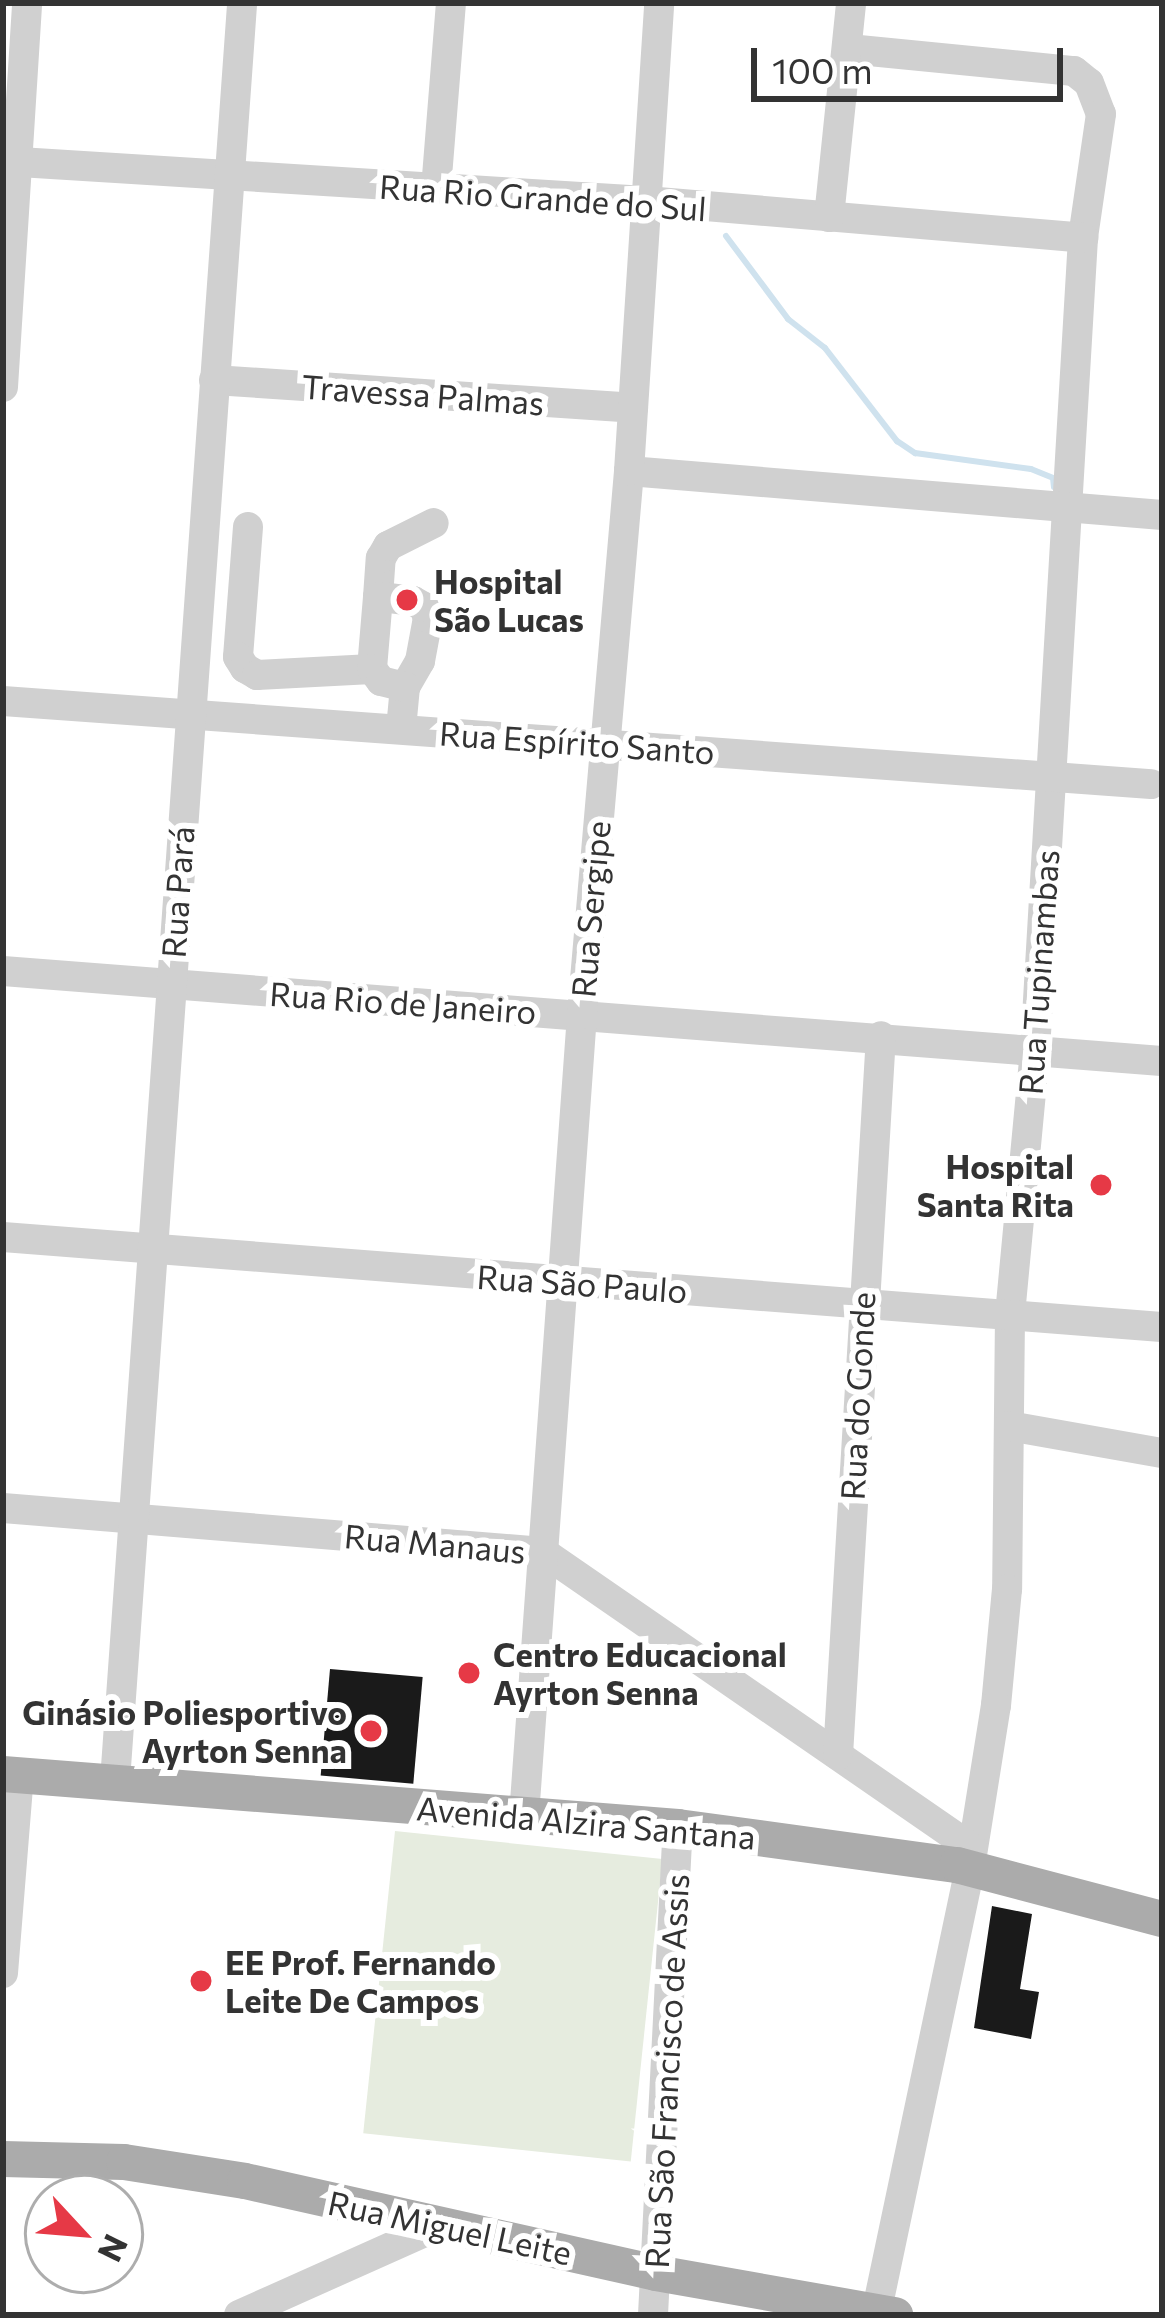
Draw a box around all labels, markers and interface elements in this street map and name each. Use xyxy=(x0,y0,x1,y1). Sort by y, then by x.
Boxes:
scale bar xyxy=(757,24,1069,98)
text: 100 m xyxy=(772,47,873,91)
street label: Rua Rio Grande do Sul xyxy=(378,166,708,228)
street label: Travessa Palmas xyxy=(300,366,546,422)
place label: Hospital São Lucas xyxy=(434,561,584,639)
marker: Hospital São Lucas xyxy=(391,584,423,616)
street label: Rua Espírito Santo xyxy=(438,713,716,771)
street label: Rua Sergipe xyxy=(563,819,617,999)
street label: Rua Pará xyxy=(153,825,201,959)
street label: Rua Tupinambas xyxy=(1010,848,1066,1096)
street label: Rua Rio de Janeiro xyxy=(268,973,538,1031)
place label: Hospital Santa Rita xyxy=(917,1146,1074,1224)
marker: Hospital Santa Rita xyxy=(1085,1169,1117,1201)
street label: Rua São Paulo xyxy=(475,1256,689,1310)
street label: Rua do Gonde xyxy=(832,1291,882,1501)
street label: Rua Manaus xyxy=(343,1515,527,1571)
place label: Centro Educacional Ayrton Senna xyxy=(493,1634,787,1712)
marker: Centro Educacional Ayrton Senna xyxy=(456,1660,482,1686)
place label: Ginásio Poliesportivo Ayrton Senna xyxy=(22,1692,347,1770)
marker: Ginásio Poliesportivo Ayrton Senna xyxy=(358,1718,384,1744)
street label: Avenida Alzira Santana xyxy=(415,1787,757,1857)
street label: Rua São Francisco de Assis xyxy=(636,1873,696,2269)
place label: EE Prof. Fernando Leite De Campos xyxy=(225,1942,496,2020)
marker: EE Prof. Fernando Leite De Campos xyxy=(188,1968,214,1994)
north arrow xyxy=(24,2174,144,2294)
street label: Rua Miguel Leite xyxy=(325,2182,575,2272)
text: N xyxy=(90,2229,138,2269)

